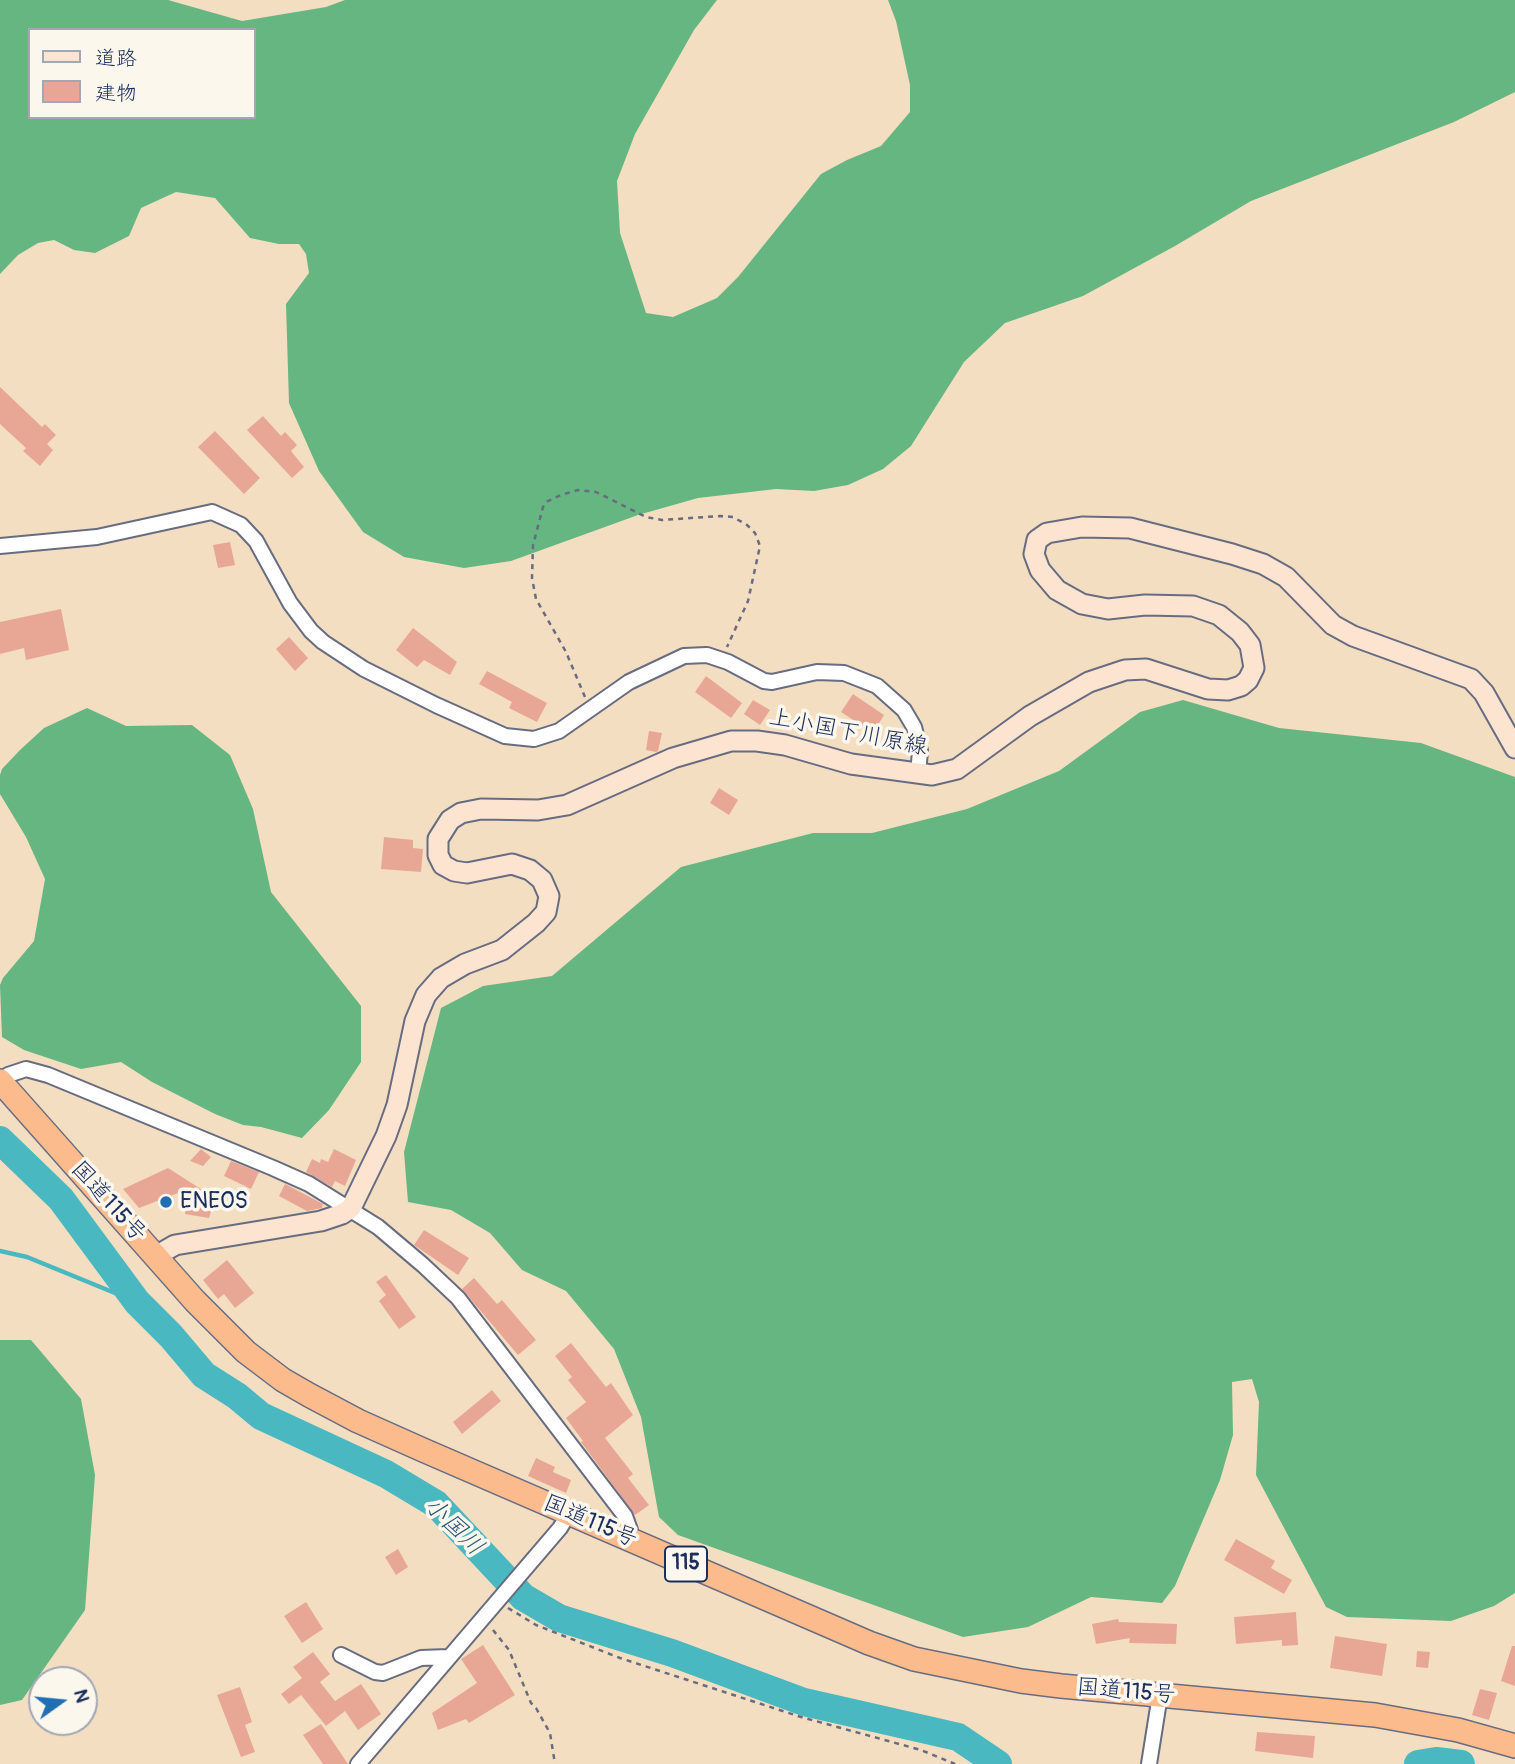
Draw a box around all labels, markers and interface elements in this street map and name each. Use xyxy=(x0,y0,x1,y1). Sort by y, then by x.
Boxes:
legend xyxy=(28,28,256,119)
text: 道路 xyxy=(95,45,137,72)
text: 建物 xyxy=(95,80,137,107)
street label: 上小国下川原線 xyxy=(766,704,930,762)
street label: 国道115号 xyxy=(64,1156,152,1248)
place label: ENEOS xyxy=(180,1188,248,1216)
marker: ENEOS xyxy=(158,1194,174,1210)
street label: 国道115号 xyxy=(539,1490,641,1554)
water label: 小国川 xyxy=(417,1492,489,1562)
road number: 115 xyxy=(665,1546,707,1582)
north arrow xyxy=(28,1666,98,1736)
street label: 国道115号 xyxy=(1075,1674,1177,1710)
text: N xyxy=(68,1687,95,1705)

